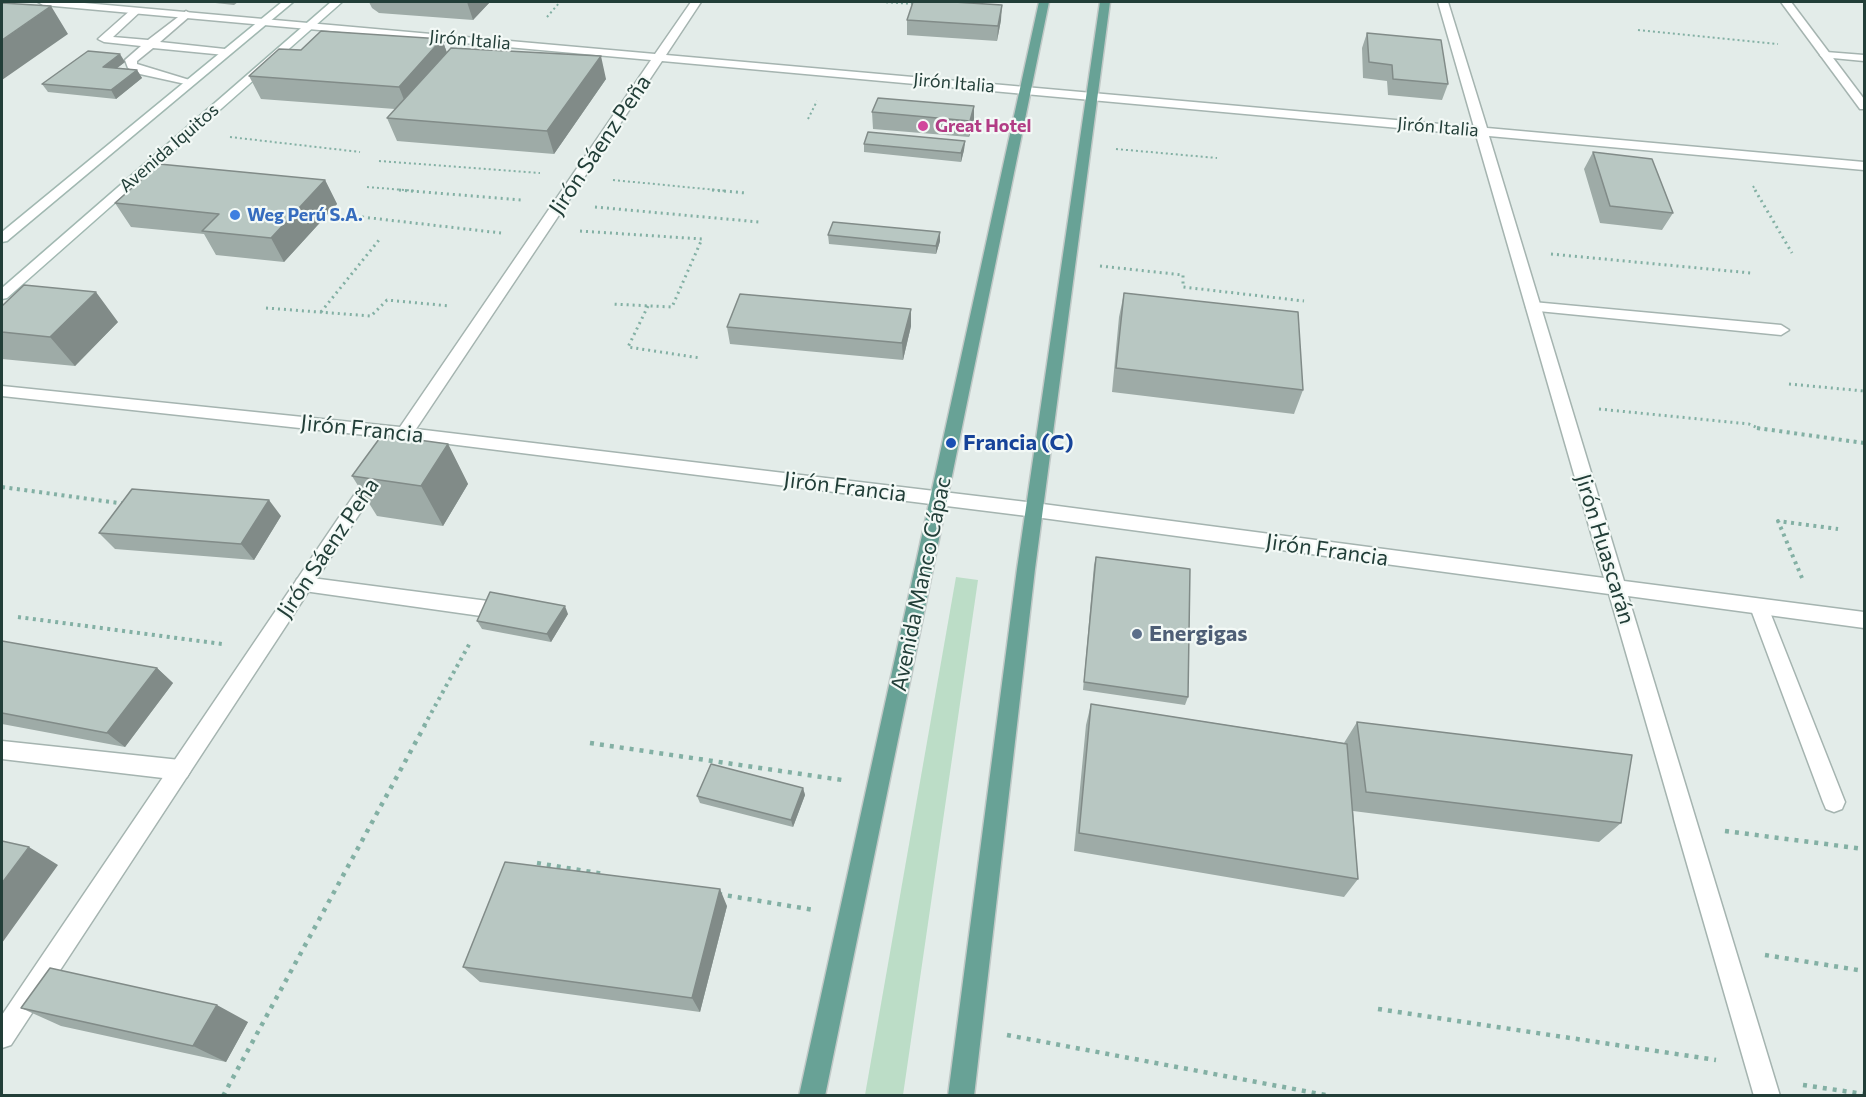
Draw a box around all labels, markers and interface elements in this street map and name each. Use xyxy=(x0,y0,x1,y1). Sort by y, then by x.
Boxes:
street label: Jirón Italia xyxy=(428,26,512,54)
street label: Jirón Italia xyxy=(912,69,996,97)
street label: Jirón Sáenz Peña xyxy=(543,70,657,220)
street label: Avenida Iquitos xyxy=(115,99,223,197)
street label: Jirón Italia xyxy=(1396,113,1480,141)
place label: Great Hotel xyxy=(935,115,1031,137)
marker: Great Hotel xyxy=(916,119,930,133)
place label: Weg Perú S.A. xyxy=(247,204,363,226)
marker: Weg Perú S.A. xyxy=(228,208,242,222)
street label: Jirón Francia xyxy=(299,409,425,449)
place label: Francia (C) xyxy=(963,430,1074,456)
marker: Francia (C) xyxy=(944,436,958,450)
street label: Jirón Francia xyxy=(782,466,908,508)
street label: Jirón Huascarán xyxy=(1570,471,1640,627)
street label: Jirón Sáenz Peña xyxy=(271,473,385,623)
street label: Avenida Manco Cápac xyxy=(885,474,957,694)
street label: Jirón Francia xyxy=(1264,528,1390,572)
place label: Energigas xyxy=(1149,621,1248,647)
marker: Energigas xyxy=(1130,627,1144,641)

